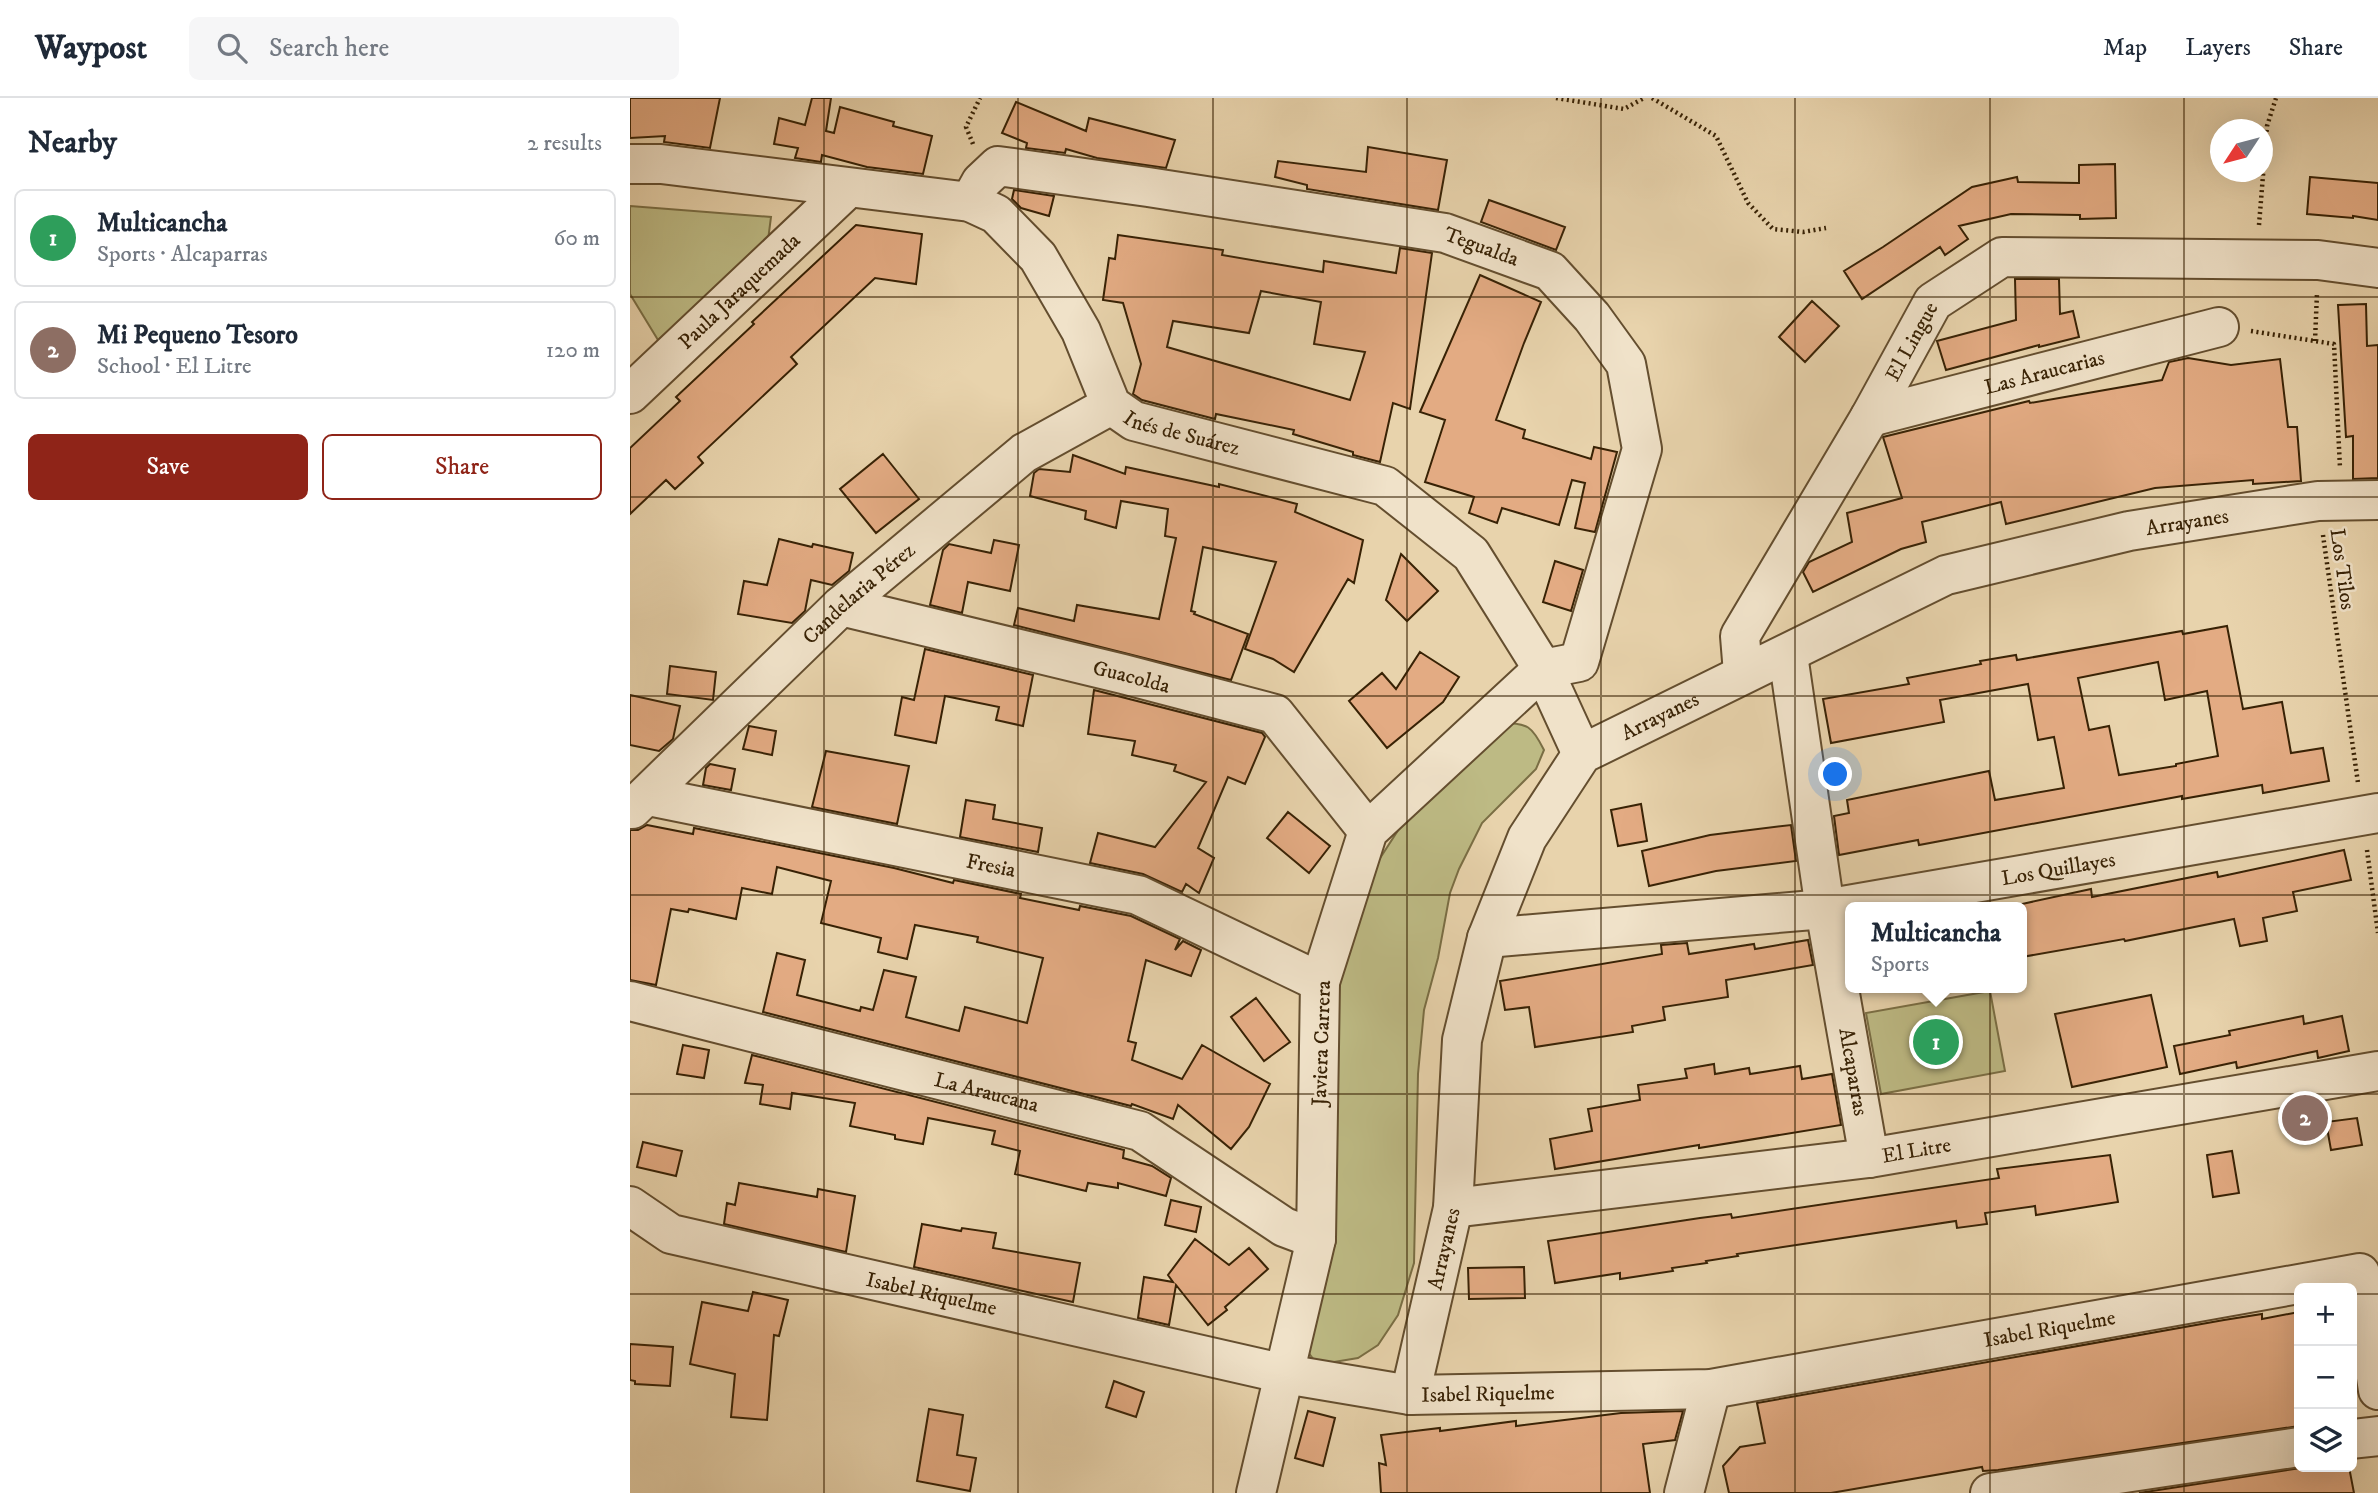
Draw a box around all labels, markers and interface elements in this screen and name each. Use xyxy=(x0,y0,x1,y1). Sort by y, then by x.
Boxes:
search box xyxy=(189,17,679,80)
text: Waypost xyxy=(35,28,147,69)
icon: search xyxy=(213,29,251,67)
text: Search here xyxy=(269,32,389,65)
text: Map xyxy=(2103,33,2147,63)
text: Layers xyxy=(2185,33,2251,63)
text: Share xyxy=(2289,33,2343,63)
north arrow xyxy=(2210,119,2273,182)
text: Nearby xyxy=(28,125,117,162)
text: 2 results xyxy=(527,129,602,158)
text: Multicancha xyxy=(97,207,227,240)
street label: Tegualda xyxy=(1440,222,1522,273)
text: 1 xyxy=(49,224,57,253)
text: 60 m xyxy=(553,224,600,253)
street label: Paula Jaraquemada xyxy=(673,228,806,355)
text: Sports · Alcaparras xyxy=(97,240,268,269)
street label: El Lingue xyxy=(1880,298,1945,386)
text: Mi Pequeno Tesoro xyxy=(97,319,298,352)
text: 2 xyxy=(47,336,59,365)
text: 120 m xyxy=(546,336,600,365)
street label: Las Araucarias xyxy=(1982,345,2107,401)
text: School · El Litre xyxy=(97,352,252,381)
street label: Inés de Suárez xyxy=(1118,405,1243,462)
button: Save xyxy=(28,434,308,500)
button: Share xyxy=(322,434,602,500)
street label: Arrayanes xyxy=(2144,503,2231,542)
street label: Los Tilos xyxy=(2323,527,2361,611)
street label: Candelaria Pérez xyxy=(798,538,921,650)
street label: Guacolda xyxy=(1090,655,1173,700)
street label: Arrayanes xyxy=(1617,687,1703,747)
your location xyxy=(1818,757,1852,791)
street label: Los Quillayes xyxy=(1999,847,2117,892)
street label: Fresia xyxy=(964,849,1018,884)
popup xyxy=(1845,902,2027,993)
text: Multicancha xyxy=(1871,917,2001,950)
text: Sports xyxy=(1871,950,1929,979)
street label: Javiera Carrera xyxy=(1307,980,1337,1108)
pin: 1 xyxy=(1913,1016,1959,1068)
street label: Alcaparras xyxy=(1832,1026,1873,1118)
street label: La Araucana xyxy=(931,1067,1041,1119)
pin: 2 xyxy=(2282,1092,2328,1144)
street label: El Litre xyxy=(1880,1132,1953,1170)
street label: Arrayanes xyxy=(1423,1205,1467,1293)
street label: Isabel Riquelme xyxy=(864,1267,1000,1322)
map controls xyxy=(2294,1283,2357,1472)
button: + xyxy=(2294,1283,2357,1346)
street label: Isabel Riquelme xyxy=(1982,1305,2118,1354)
button: − xyxy=(2294,1346,2357,1409)
street label: Isabel Riquelme xyxy=(1421,1380,1555,1409)
button: layers xyxy=(2294,1409,2357,1472)

